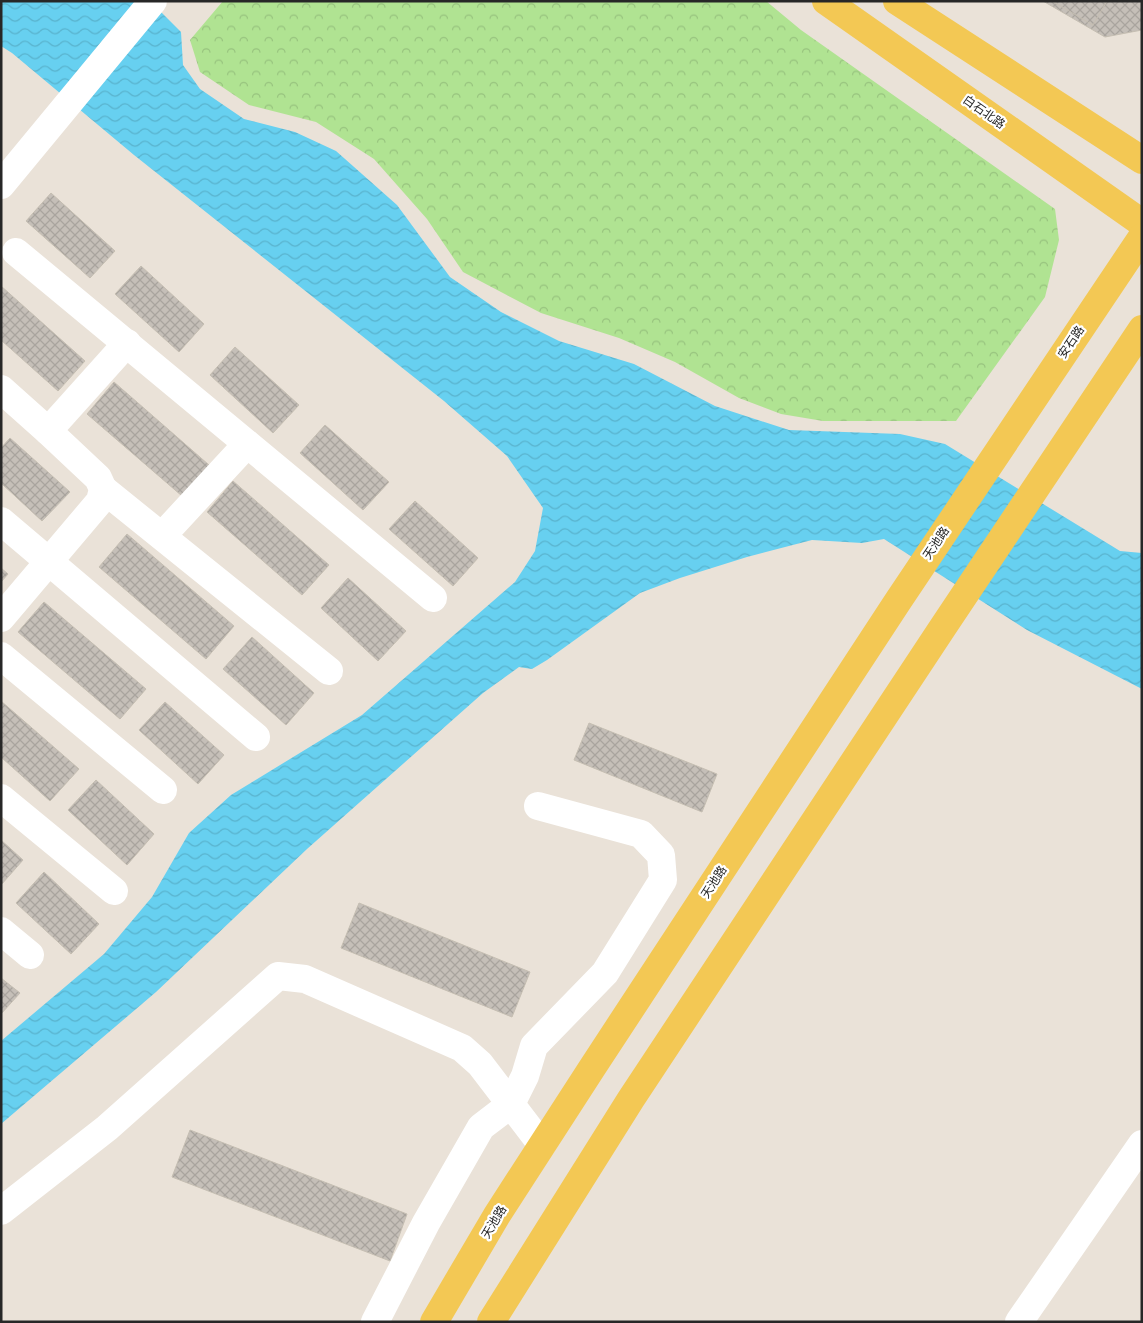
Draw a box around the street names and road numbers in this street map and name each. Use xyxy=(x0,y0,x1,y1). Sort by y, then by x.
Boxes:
street label: 白石北路 xyxy=(960,92,1008,132)
street label: 安石路 xyxy=(1055,323,1087,361)
street label: 天池路 xyxy=(920,524,952,562)
street label: 天池路 xyxy=(698,863,730,901)
street label: 天池路 xyxy=(479,1203,509,1241)

